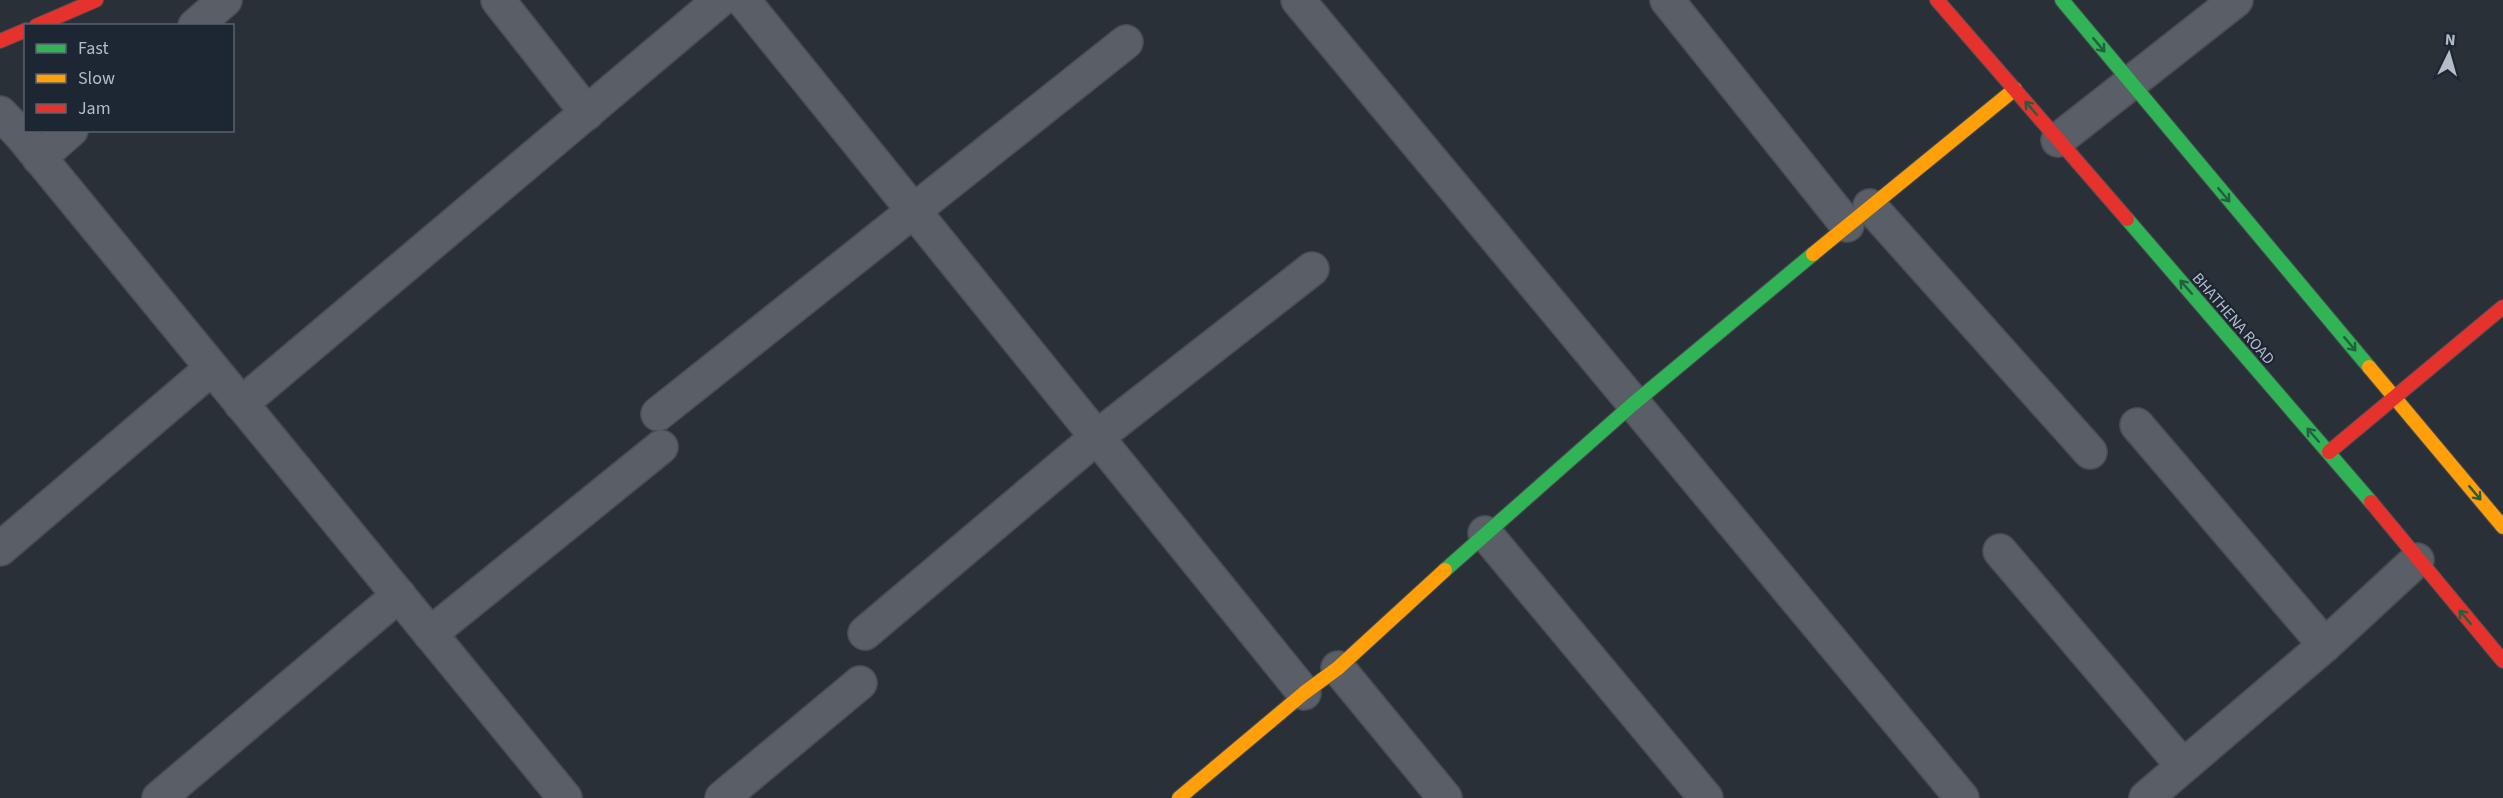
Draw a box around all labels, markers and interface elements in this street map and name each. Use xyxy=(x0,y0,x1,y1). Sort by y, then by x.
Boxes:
legend xyxy=(24,24,234,132)
north arrow xyxy=(2419,24,2479,84)
text: N xyxy=(2444,29,2456,51)
text: Fast xyxy=(78,36,109,61)
one-way arrow xyxy=(2092,37,2106,52)
text: Slow xyxy=(78,66,115,91)
text: Jam xyxy=(78,96,111,121)
one-way arrow xyxy=(2024,100,2037,116)
one-way arrow xyxy=(2217,186,2230,202)
street label: BHATHENA ROAD xyxy=(2187,268,2280,370)
one-way arrow xyxy=(2179,279,2192,295)
one-way arrow xyxy=(2343,336,2356,352)
one-way arrow xyxy=(2306,428,2320,443)
one-way arrow xyxy=(2468,485,2482,500)
one-way arrow xyxy=(2458,610,2472,625)

